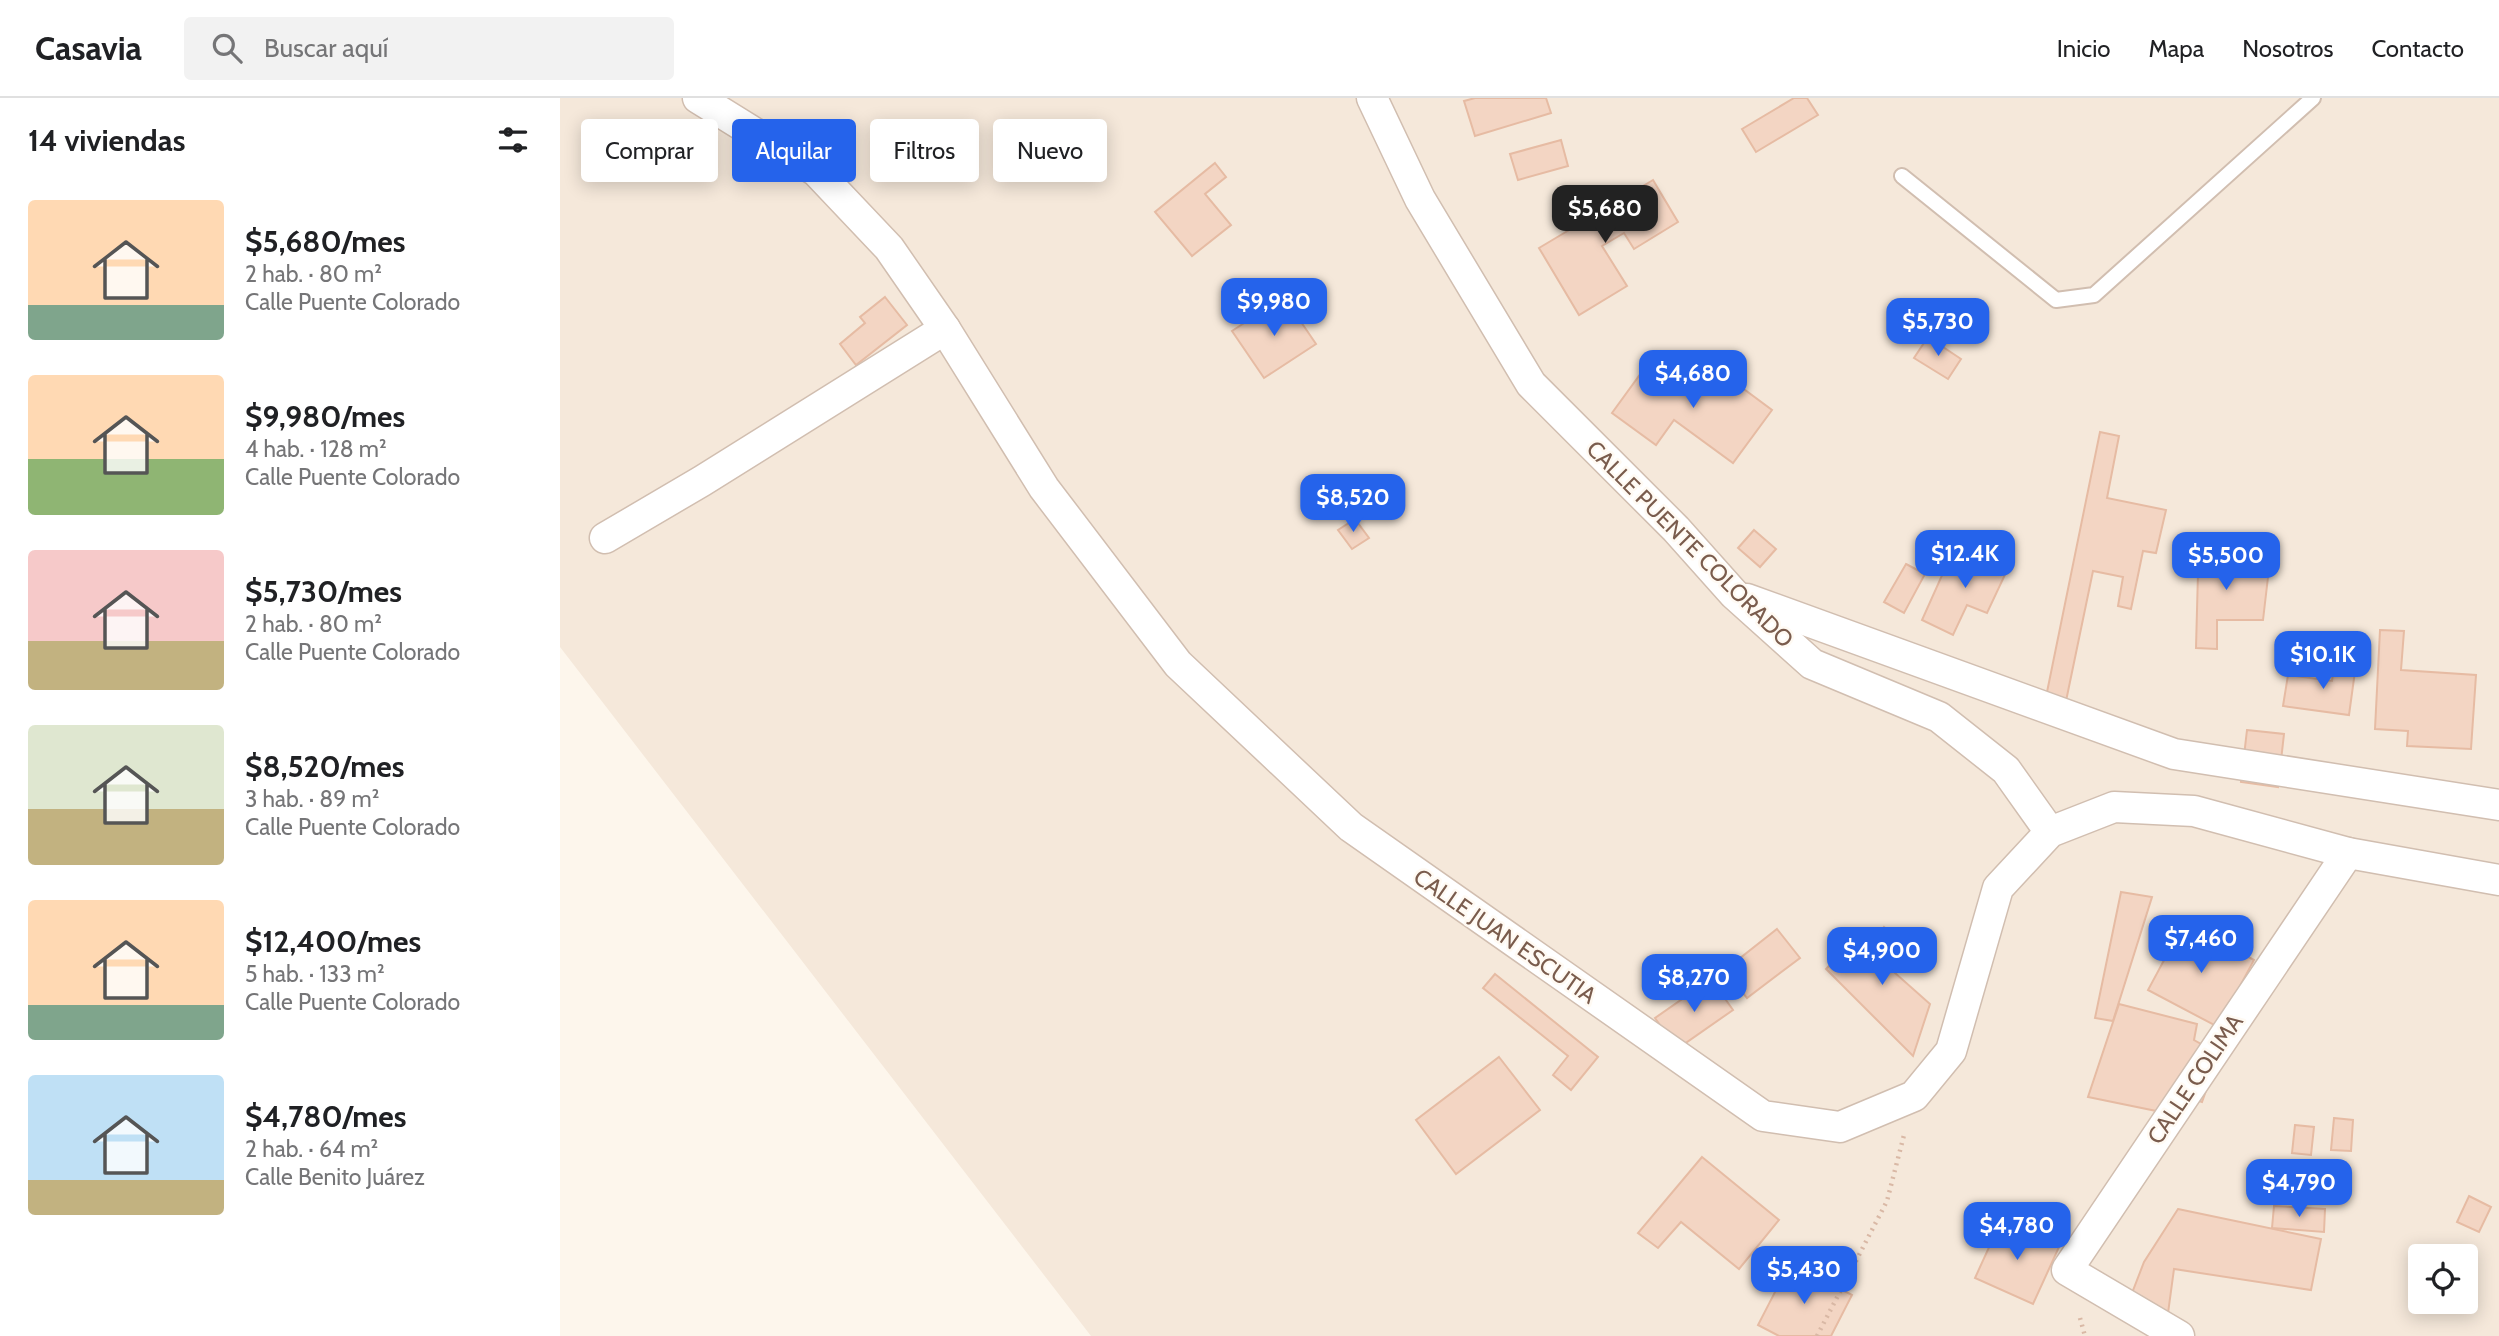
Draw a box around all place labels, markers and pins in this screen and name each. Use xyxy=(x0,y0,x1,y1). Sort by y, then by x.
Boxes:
pin: $5,680 xyxy=(1548,186,1662,245)
pin: $9,980 xyxy=(1217,278,1331,338)
pin: $5,730 xyxy=(1881,299,1995,358)
pin: $4,680 xyxy=(1636,350,1750,410)
pin: $8,520 xyxy=(1296,474,1410,534)
pin: $12.4K xyxy=(1908,531,2022,590)
pin: $5,500 xyxy=(2169,532,2283,592)
pin: $10.1K xyxy=(2266,632,2380,691)
pin: $7,460 xyxy=(2144,916,2258,975)
pin: $4,900 xyxy=(1825,928,1939,987)
pin: $8,270 xyxy=(1637,954,1751,1014)
pin: $4,790 xyxy=(2242,1160,2356,1219)
pin: $4,780 xyxy=(1960,1202,2074,1262)
pin: $5,430 xyxy=(1747,1246,1861,1306)

